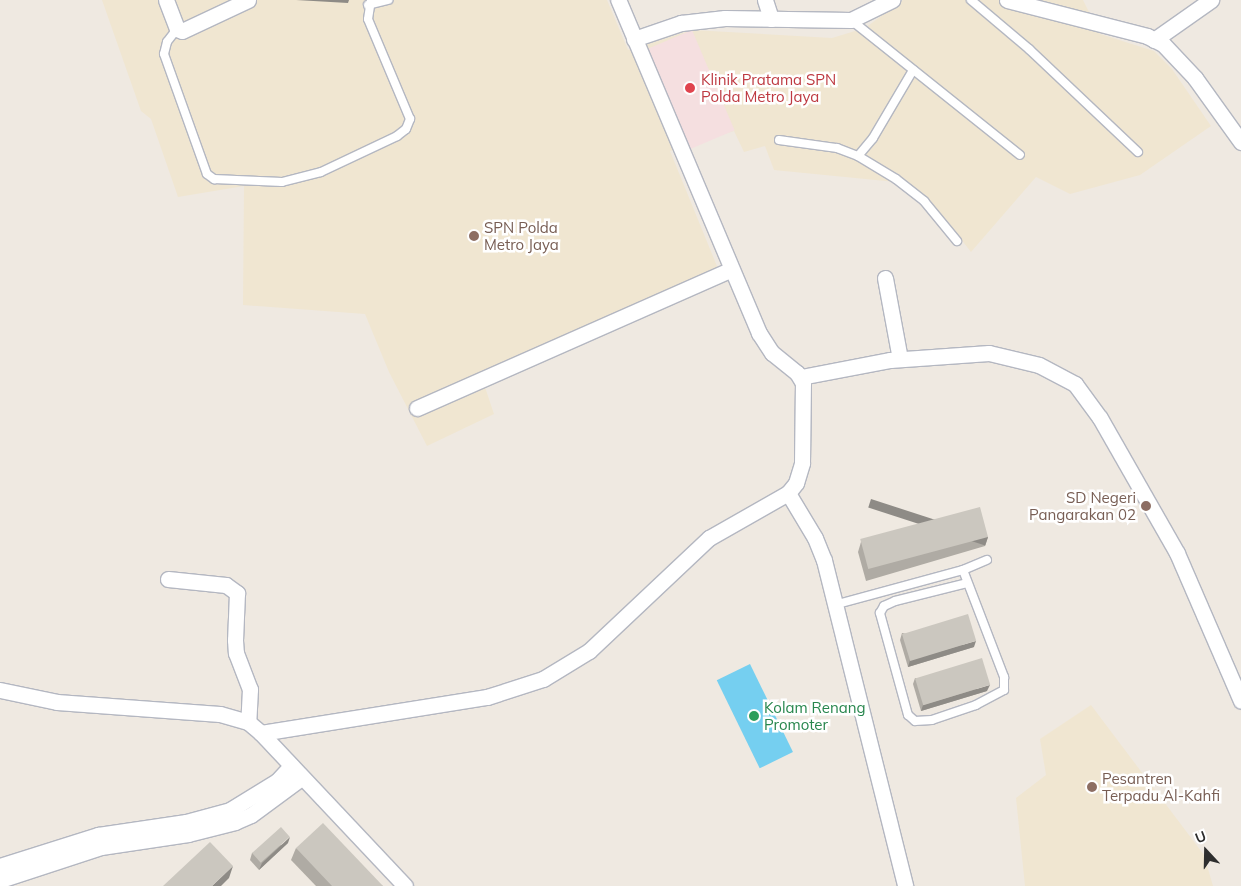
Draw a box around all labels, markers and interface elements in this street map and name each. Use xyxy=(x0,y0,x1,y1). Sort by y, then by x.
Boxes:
place label: Klinik Pratama SPN Polda Metro Jaya xyxy=(701,70,836,105)
marker: Klinik Pratama SPN Polda Metro Jaya xyxy=(683,81,697,95)
place label: SPN Polda Metro Jaya xyxy=(484,218,559,253)
marker: SPN Polda Metro Jaya xyxy=(468,230,480,242)
place label: SD Negeri Pangarakan 02 xyxy=(1029,488,1136,523)
marker: SD Negeri Pangarakan 02 xyxy=(1140,500,1152,512)
place label: Kolam Renang Promoter xyxy=(764,698,866,733)
marker: Kolam Renang Promoter xyxy=(748,710,760,722)
place label: Pesantren Terpadu Al-Kahfi xyxy=(1102,769,1220,804)
marker: Pesantren Terpadu Al-Kahfi xyxy=(1086,781,1098,793)
north arrow xyxy=(1181,826,1231,876)
text: U xyxy=(1193,827,1209,847)

